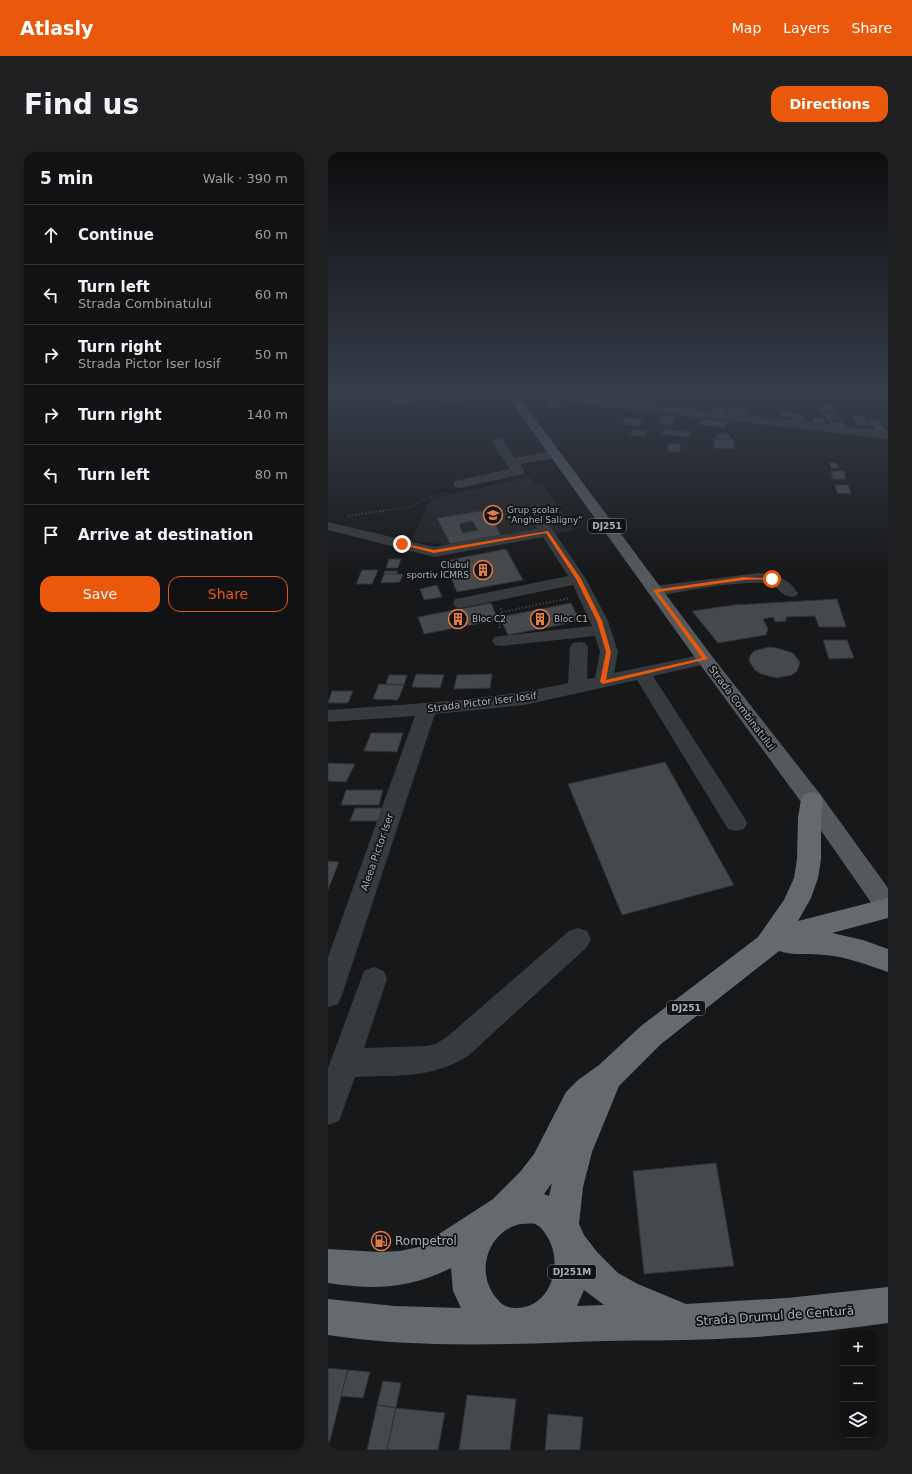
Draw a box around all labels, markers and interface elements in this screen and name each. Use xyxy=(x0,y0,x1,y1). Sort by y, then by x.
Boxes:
text: Atlasly xyxy=(20,17,93,39)
text: Map xyxy=(732,20,761,36)
text: Layers xyxy=(783,20,830,36)
text: Share xyxy=(852,20,892,36)
button: Directions xyxy=(771,86,888,122)
text: Find us xyxy=(24,88,139,121)
text: 5 min xyxy=(40,168,93,188)
text: Walk · 390 m xyxy=(203,171,288,186)
icon: ahead xyxy=(40,224,62,246)
text: Continue xyxy=(78,226,154,244)
text: 60 m xyxy=(255,227,288,242)
text: Turn left xyxy=(78,278,150,296)
icon: left xyxy=(40,284,62,306)
text: 60 m xyxy=(255,287,288,302)
text: Strada Combinatului xyxy=(78,296,212,311)
text: Turn right xyxy=(78,338,162,356)
icon: right xyxy=(40,344,62,366)
text: 50 m xyxy=(255,347,288,362)
text: Strada Pictor Iser Iosif xyxy=(78,356,221,371)
icon: right xyxy=(40,404,62,426)
text: Turn right xyxy=(78,406,162,424)
text: 140 m xyxy=(246,407,288,422)
icon: left xyxy=(40,464,62,486)
text: Turn left xyxy=(78,466,150,484)
text: 80 m xyxy=(255,467,288,482)
school or university icon: Grup școlar "Anghel Saligny" xyxy=(482,504,504,526)
place label: Grup școlar "Anghel Saligny" xyxy=(507,505,582,525)
road number: DJ251 xyxy=(588,519,626,533)
icon: arrive xyxy=(40,524,62,546)
text: Arrive at destination xyxy=(78,526,253,544)
route end xyxy=(393,535,411,553)
building icon: Clubul sportiv ICMRS xyxy=(472,559,494,581)
place label: Clubul sportiv ICMRS xyxy=(407,560,469,580)
route start xyxy=(763,570,781,588)
button: Save xyxy=(40,576,160,612)
button: Share xyxy=(168,576,288,612)
building icon: Bloc C2 xyxy=(447,608,469,630)
building icon: Bloc C1 xyxy=(529,608,551,630)
place label: Bloc C2 xyxy=(472,614,506,624)
place label: Bloc C1 xyxy=(554,614,588,624)
street label: Strada Combinatului xyxy=(707,664,777,752)
street label: Strada Pictor Iser Iosif xyxy=(427,690,538,714)
street label: Aleea Pictor Iser xyxy=(359,811,396,892)
road number: DJ251 xyxy=(667,1001,705,1015)
fuel station icon: Rompetrol xyxy=(370,1230,392,1252)
place label: Rompetrol xyxy=(395,1234,457,1248)
road number: DJ251M xyxy=(548,1265,596,1279)
street label: Strada Drumul de Centură xyxy=(696,1303,854,1329)
map controls xyxy=(840,1330,876,1438)
button: + xyxy=(840,1330,876,1366)
button: − xyxy=(840,1366,876,1402)
button: layers xyxy=(840,1402,876,1438)

